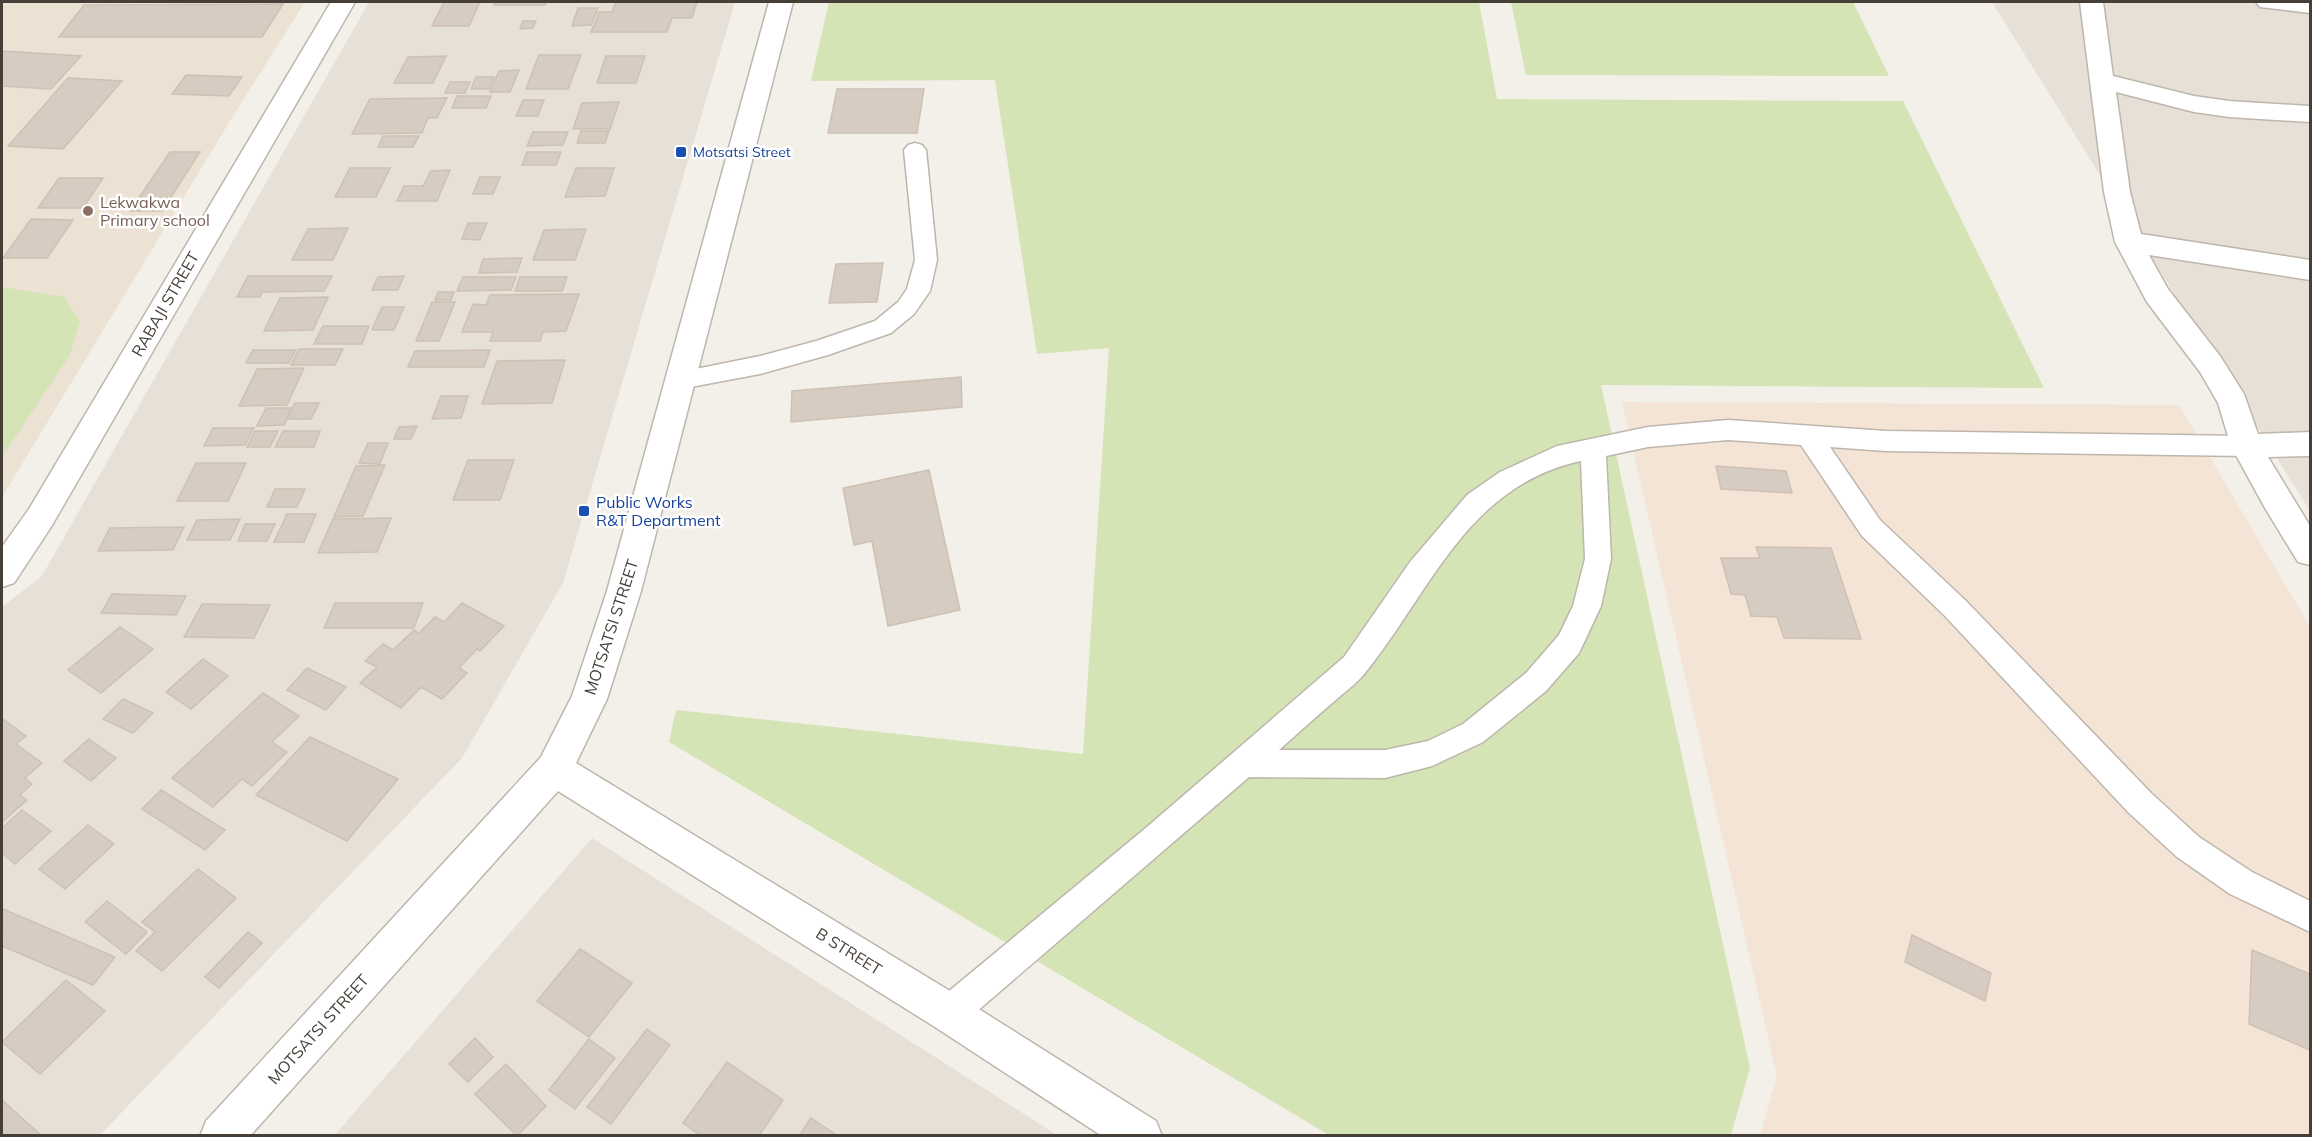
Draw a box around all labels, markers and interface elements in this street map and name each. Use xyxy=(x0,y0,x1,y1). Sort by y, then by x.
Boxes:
place label: Motsatsi Street xyxy=(693,143,791,161)
marker: Motsatsi Street xyxy=(674,145,688,159)
place label: Lekwakwa Primary school xyxy=(100,192,210,230)
marker: Lekwakwa Primary school xyxy=(81,204,95,218)
street label: RABAJI STREET xyxy=(127,248,203,360)
place label: Public Works R&T Department xyxy=(596,492,721,530)
marker: Public Works R&T Department xyxy=(577,504,591,518)
street label: MOTSATSI STREET xyxy=(580,556,642,697)
street label: B STREET xyxy=(812,923,886,979)
street label: MOTSATSI STREET xyxy=(263,970,373,1088)

